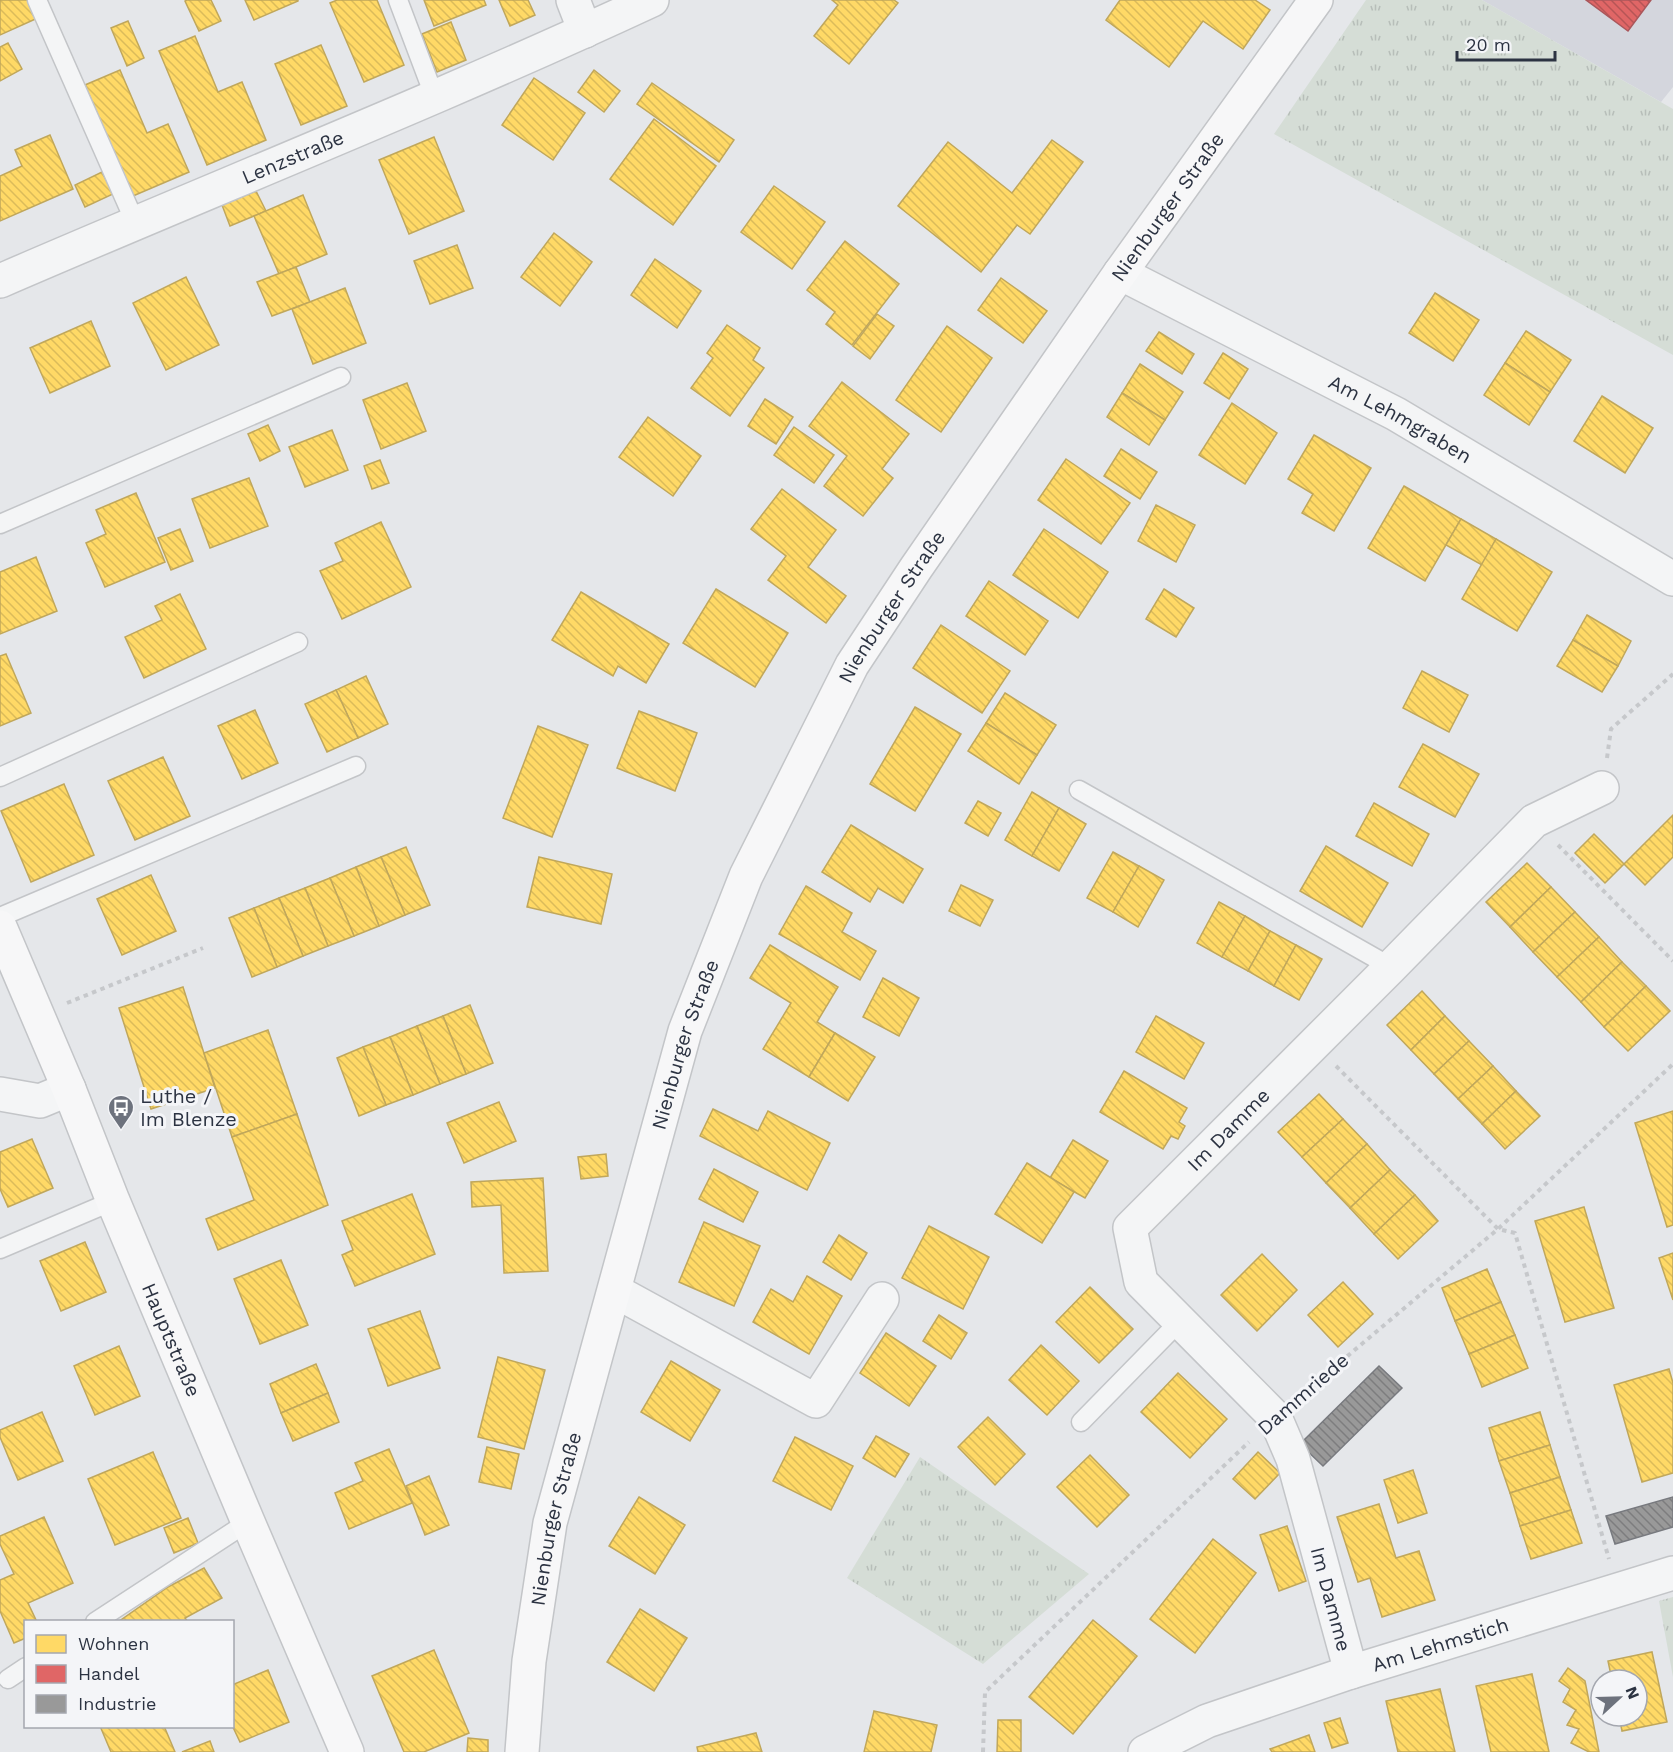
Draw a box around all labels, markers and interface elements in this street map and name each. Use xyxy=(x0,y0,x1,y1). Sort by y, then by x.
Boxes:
scale bar xyxy=(1457,24,1554,62)
text: 20 m xyxy=(1466,34,1511,55)
street label: Lenzstraße xyxy=(238,125,347,189)
street label: Nienburger Straße xyxy=(1106,128,1229,286)
street label: Am Lehmgraben xyxy=(1325,370,1476,468)
street label: Nienburger Straße xyxy=(833,526,950,687)
street label: Nienburger Straße xyxy=(646,956,724,1132)
street label: Im Damme xyxy=(1182,1083,1275,1176)
place label: Luthe / Im Blenze xyxy=(140,1084,237,1131)
bus stop icon: Luthe / Im Blenze xyxy=(106,1093,136,1131)
street label: Hauptstraße xyxy=(137,1279,206,1400)
street label: Dammriede xyxy=(1252,1348,1354,1440)
street label: Nienburger Straße xyxy=(526,1429,586,1607)
street label: Im Damme xyxy=(1306,1544,1356,1654)
street label: Am Lehmstich xyxy=(1369,1612,1512,1677)
legend xyxy=(24,1620,234,1728)
text: Wohnen xyxy=(78,1633,149,1654)
text: Handel xyxy=(78,1663,140,1684)
north arrow xyxy=(1589,1668,1649,1728)
text: N xyxy=(1621,1684,1643,1702)
text: Industrie xyxy=(78,1693,156,1714)

